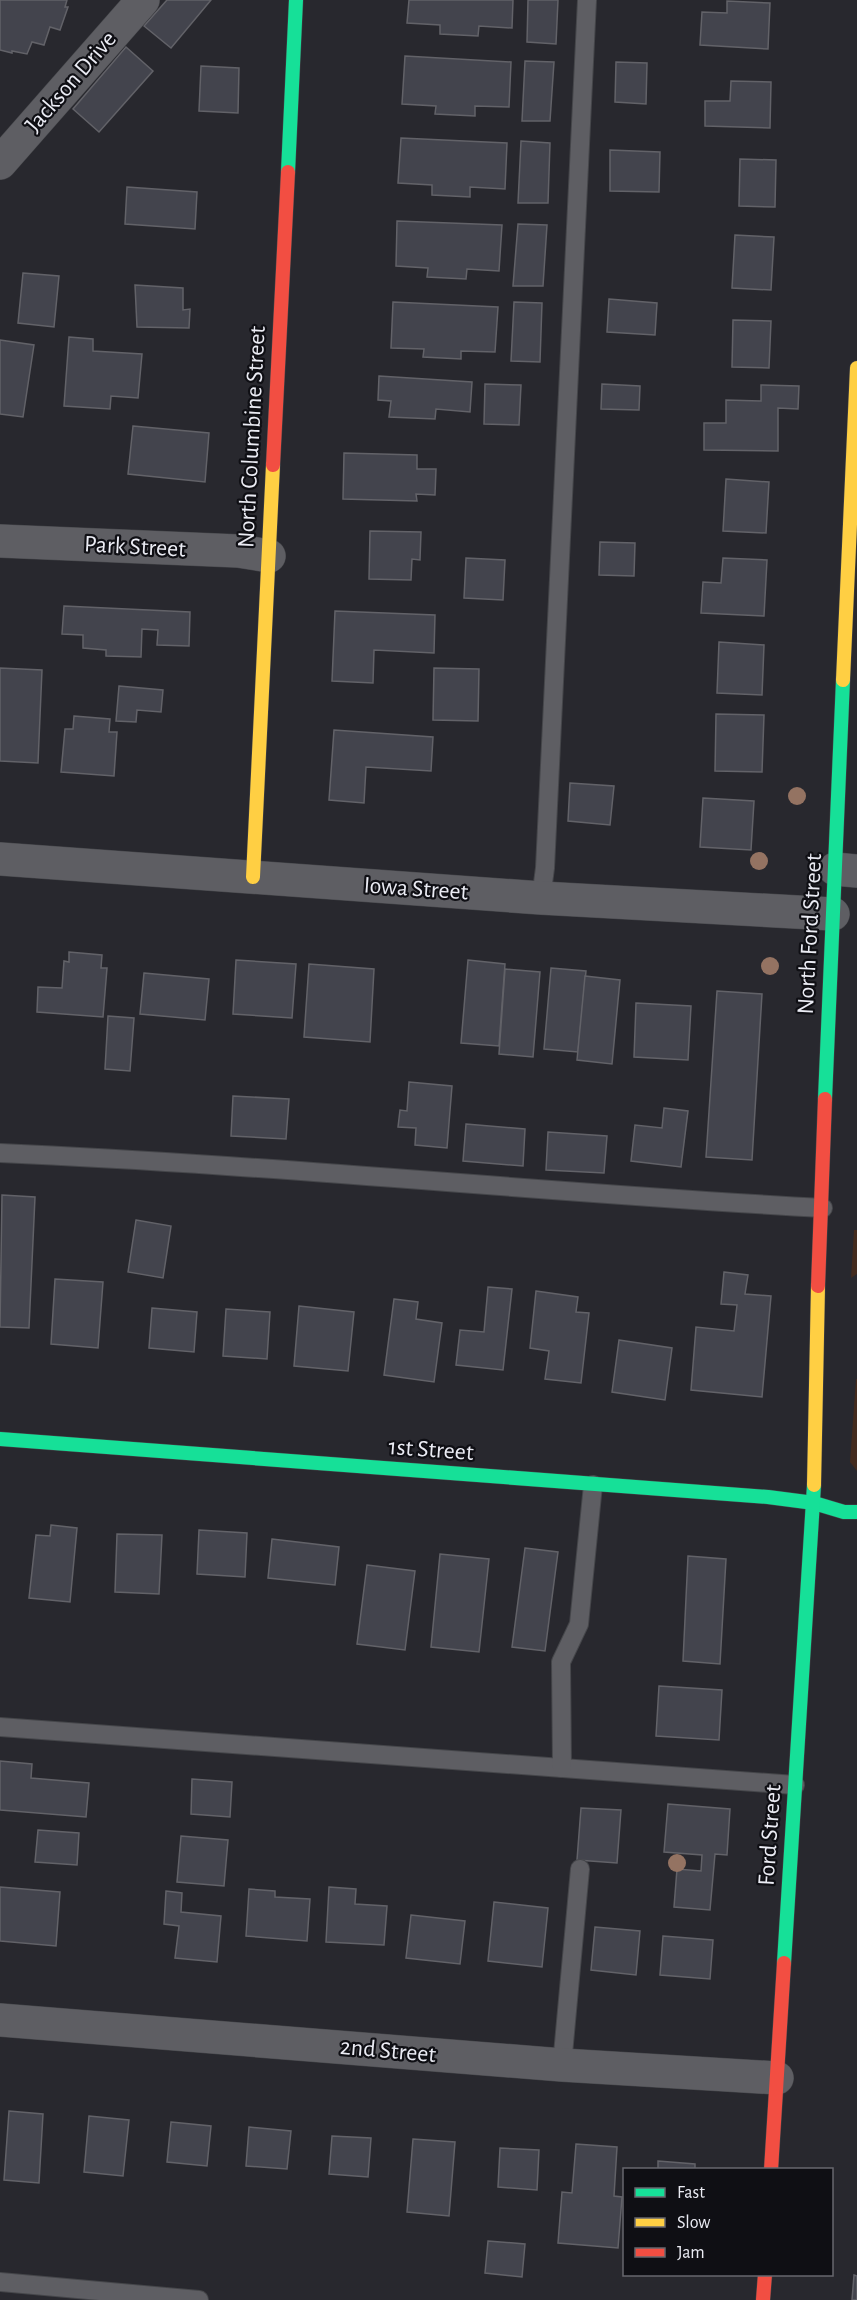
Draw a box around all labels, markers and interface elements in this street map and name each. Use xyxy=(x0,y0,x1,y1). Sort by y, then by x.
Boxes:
street label: Jackson Drive xyxy=(21,27,121,137)
street label: North Columbine Street xyxy=(234,325,270,549)
street label: Park Street xyxy=(83,532,187,562)
street label: North Ford Street xyxy=(794,853,826,1015)
street label: Iowa Street xyxy=(363,873,469,905)
street label: 1st Street xyxy=(388,1435,475,1465)
street label: Ford Street xyxy=(754,1783,786,1887)
street label: 2nd Street xyxy=(339,2035,437,2067)
legend xyxy=(623,2168,833,2276)
text: Fast xyxy=(677,2184,705,2202)
text: Slow xyxy=(677,2214,710,2232)
text: Jam xyxy=(677,2244,705,2262)

